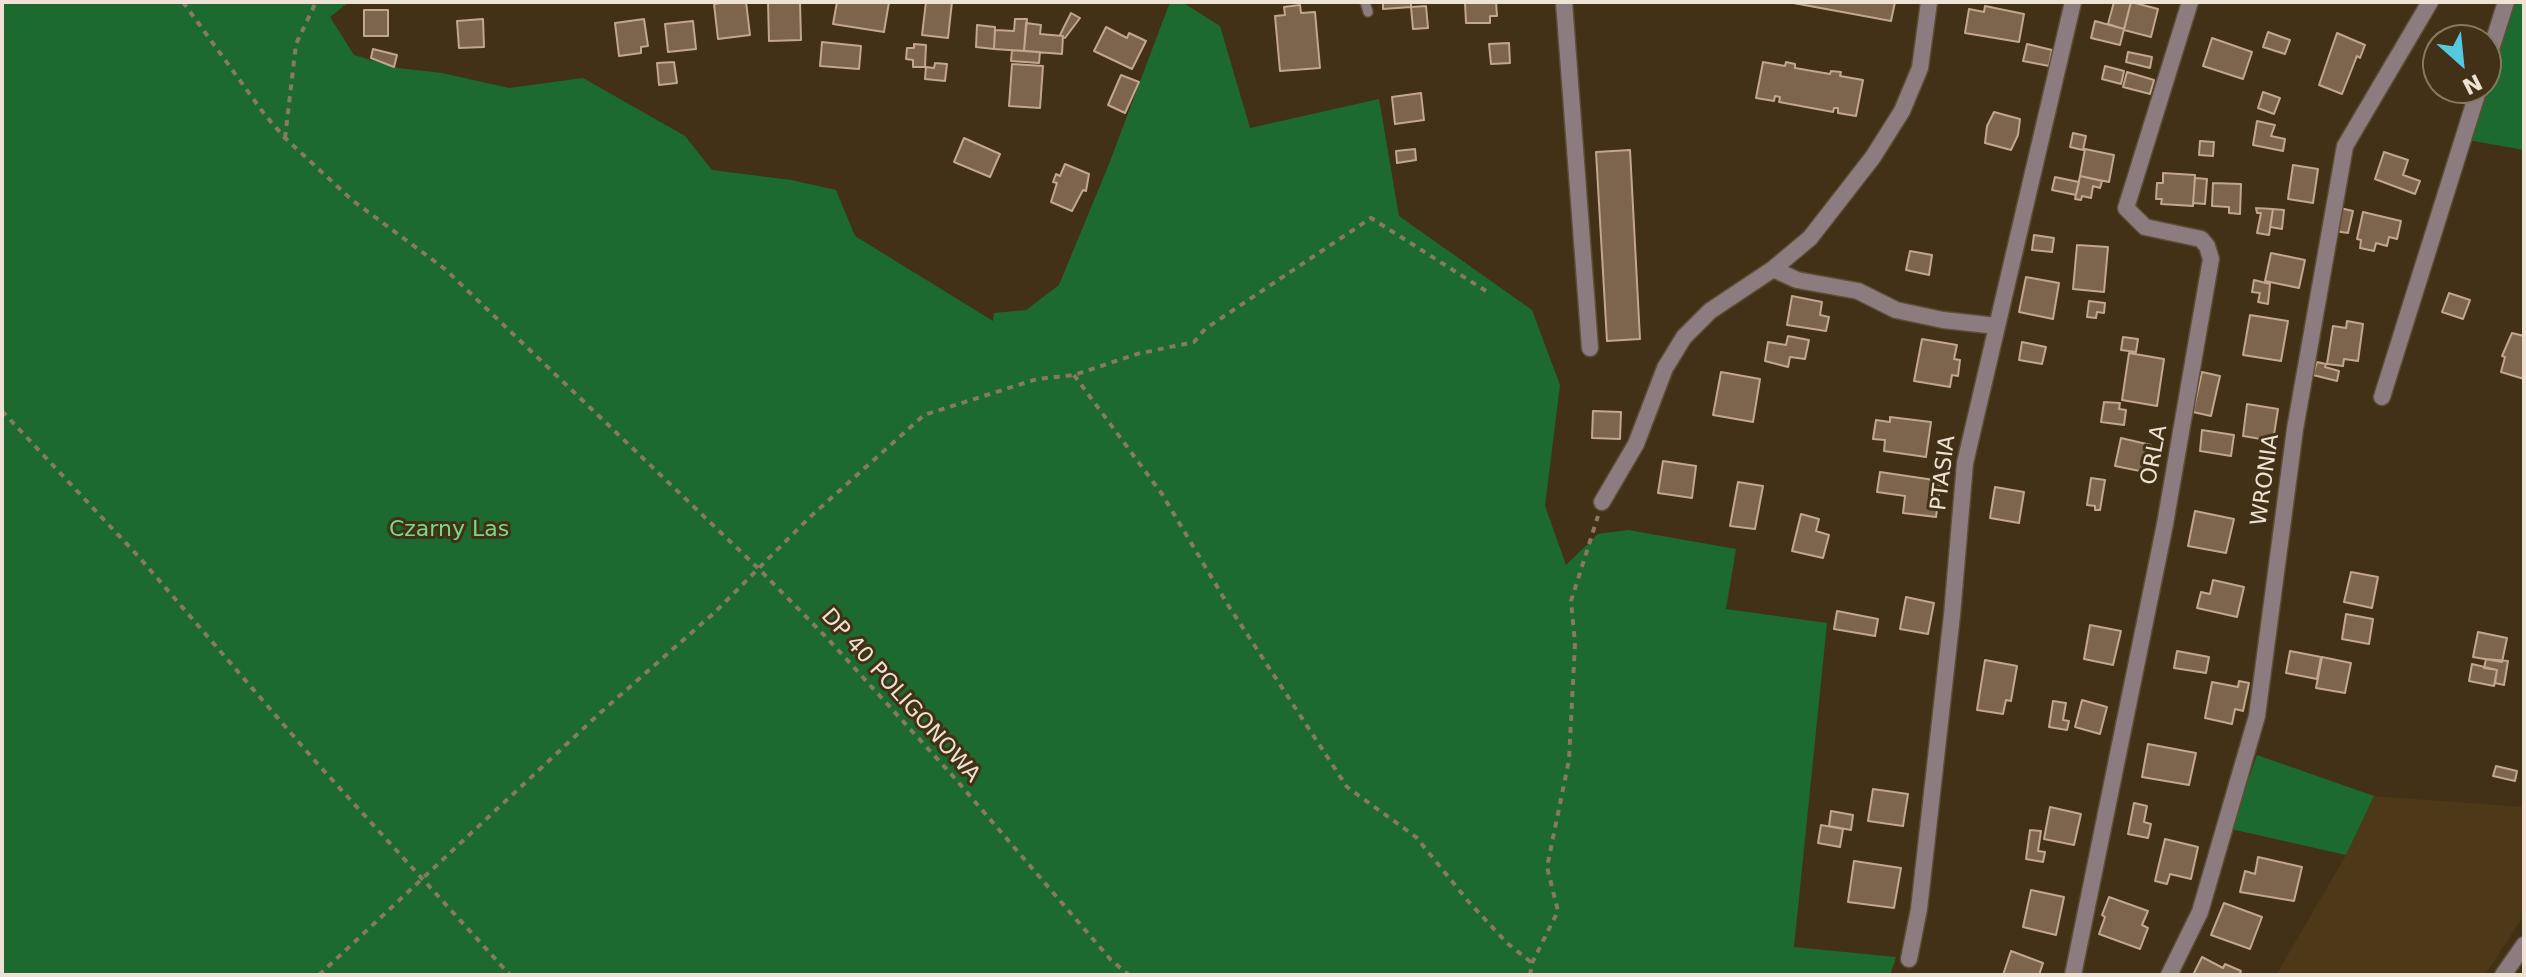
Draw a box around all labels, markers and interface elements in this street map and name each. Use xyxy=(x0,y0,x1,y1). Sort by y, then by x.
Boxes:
north arrow xyxy=(2422,24,2502,104)
text: N xyxy=(2458,69,2486,99)
street label: ORLA xyxy=(2136,423,2174,487)
street label: WRONIA xyxy=(2247,432,2285,528)
street label: PTASIA xyxy=(1926,434,1962,512)
park label: Czarny Las xyxy=(389,517,509,543)
street label: DP 40 POLIGONOWA xyxy=(815,603,985,789)

